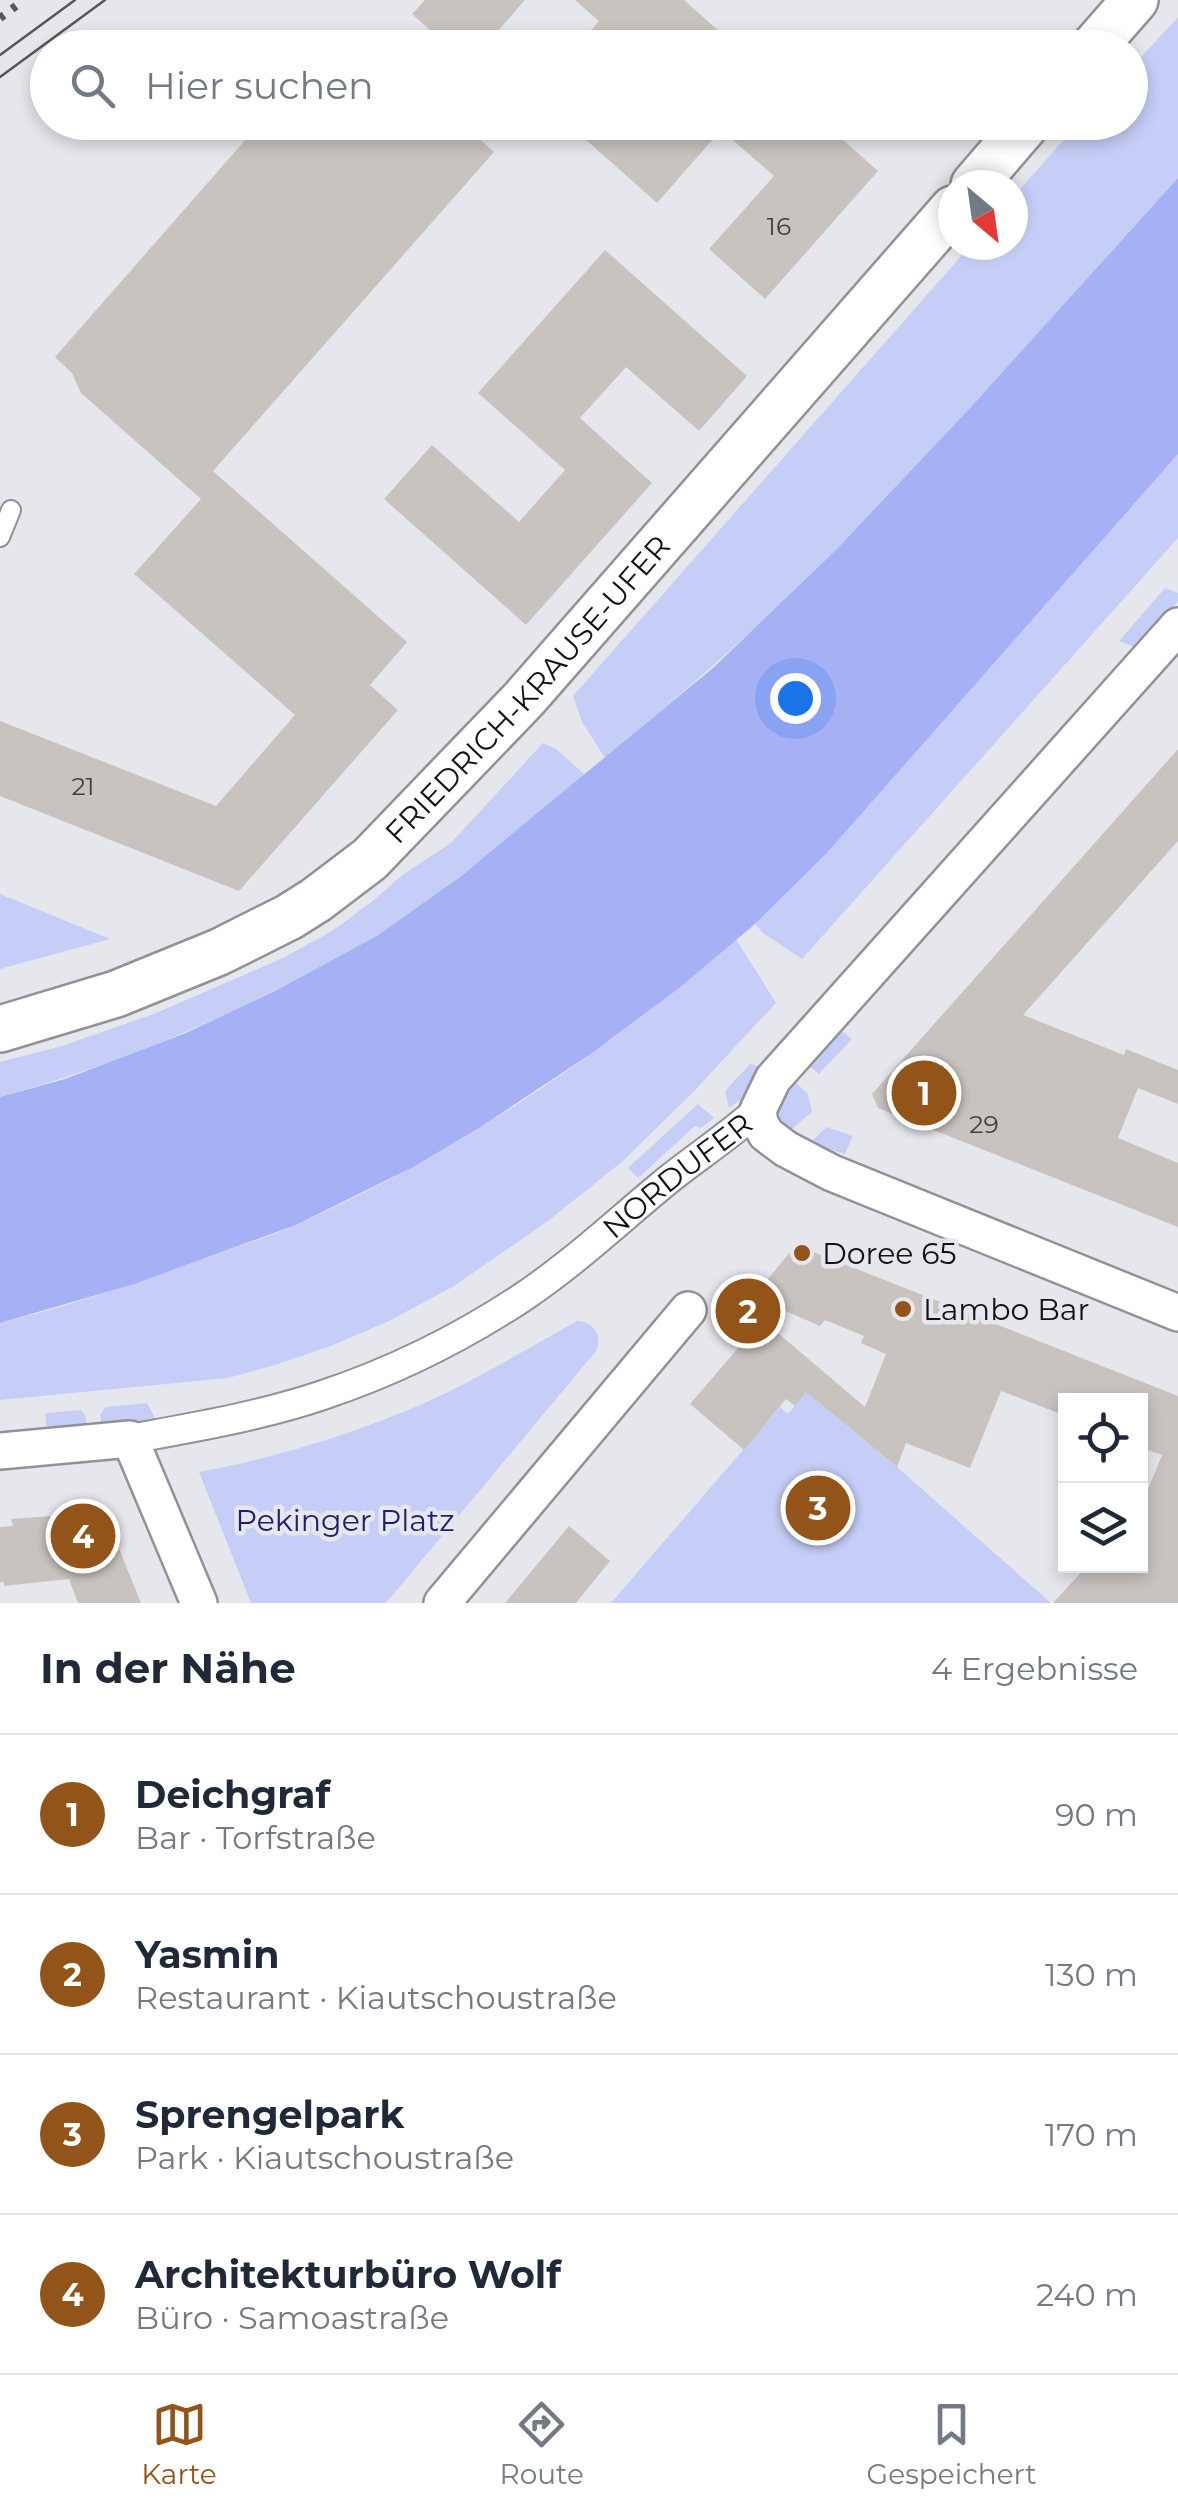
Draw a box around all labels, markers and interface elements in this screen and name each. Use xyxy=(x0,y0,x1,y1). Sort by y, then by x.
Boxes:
search box xyxy=(30,30,1148,140)
icon: search xyxy=(65,58,120,113)
text: Hier suchen xyxy=(145,62,374,109)
north arrow xyxy=(938,170,1028,260)
house number: 16 xyxy=(767,211,791,241)
street label: FRIEDRICH-KRAUSE-UFER xyxy=(377,528,677,851)
your location xyxy=(770,673,821,724)
house number: 21 xyxy=(71,771,95,801)
pin: 1 xyxy=(892,1056,956,1130)
street label: NORDUFER xyxy=(595,1105,759,1246)
house number: 29 xyxy=(969,1109,999,1139)
place label: Doree 65 xyxy=(822,1235,957,1272)
marker: Doree 65 xyxy=(791,1242,813,1264)
pin: 2 xyxy=(716,1274,780,1348)
place label: Lambo Bar xyxy=(923,1291,1090,1328)
marker: Lambo Bar xyxy=(892,1298,914,1320)
map controls xyxy=(1058,1393,1148,1573)
button: locate xyxy=(1058,1393,1148,1483)
pin: 3 xyxy=(786,1470,850,1546)
button: layers xyxy=(1058,1483,1148,1573)
pin: 4 xyxy=(51,1498,116,1574)
park label: Pekinger Platz xyxy=(236,1502,454,1539)
text: In der Nähe xyxy=(40,1642,296,1694)
text: 4 Ergebnisse xyxy=(931,1649,1138,1688)
text: Deichgraf xyxy=(135,1771,330,1818)
text: 1 xyxy=(66,1795,79,1834)
text: 90 m xyxy=(1055,1795,1138,1834)
text: Bar · Torfstraße xyxy=(135,1818,376,1857)
text: Yasmin xyxy=(135,1931,279,1978)
text: 2 xyxy=(63,1955,82,1994)
text: 130 m xyxy=(1045,1955,1138,1994)
text: Restaurant · Kiautschoustraße xyxy=(135,1978,617,2017)
text: Sprengelpark xyxy=(135,2091,404,2138)
text: 3 xyxy=(63,2115,82,2154)
text: 170 m xyxy=(1045,2115,1138,2154)
text: Park · Kiautschoustraße xyxy=(135,2138,514,2177)
text: Architekturbüro Wolf xyxy=(135,2251,561,2298)
text: 4 xyxy=(61,2275,84,2314)
text: 240 m xyxy=(1036,2275,1138,2314)
text: Büro · Samoastraße xyxy=(135,2298,449,2337)
tab: Karte xyxy=(141,2397,217,2491)
tab: Route xyxy=(500,2397,584,2491)
tab: Gespeichert xyxy=(867,2397,1037,2491)

